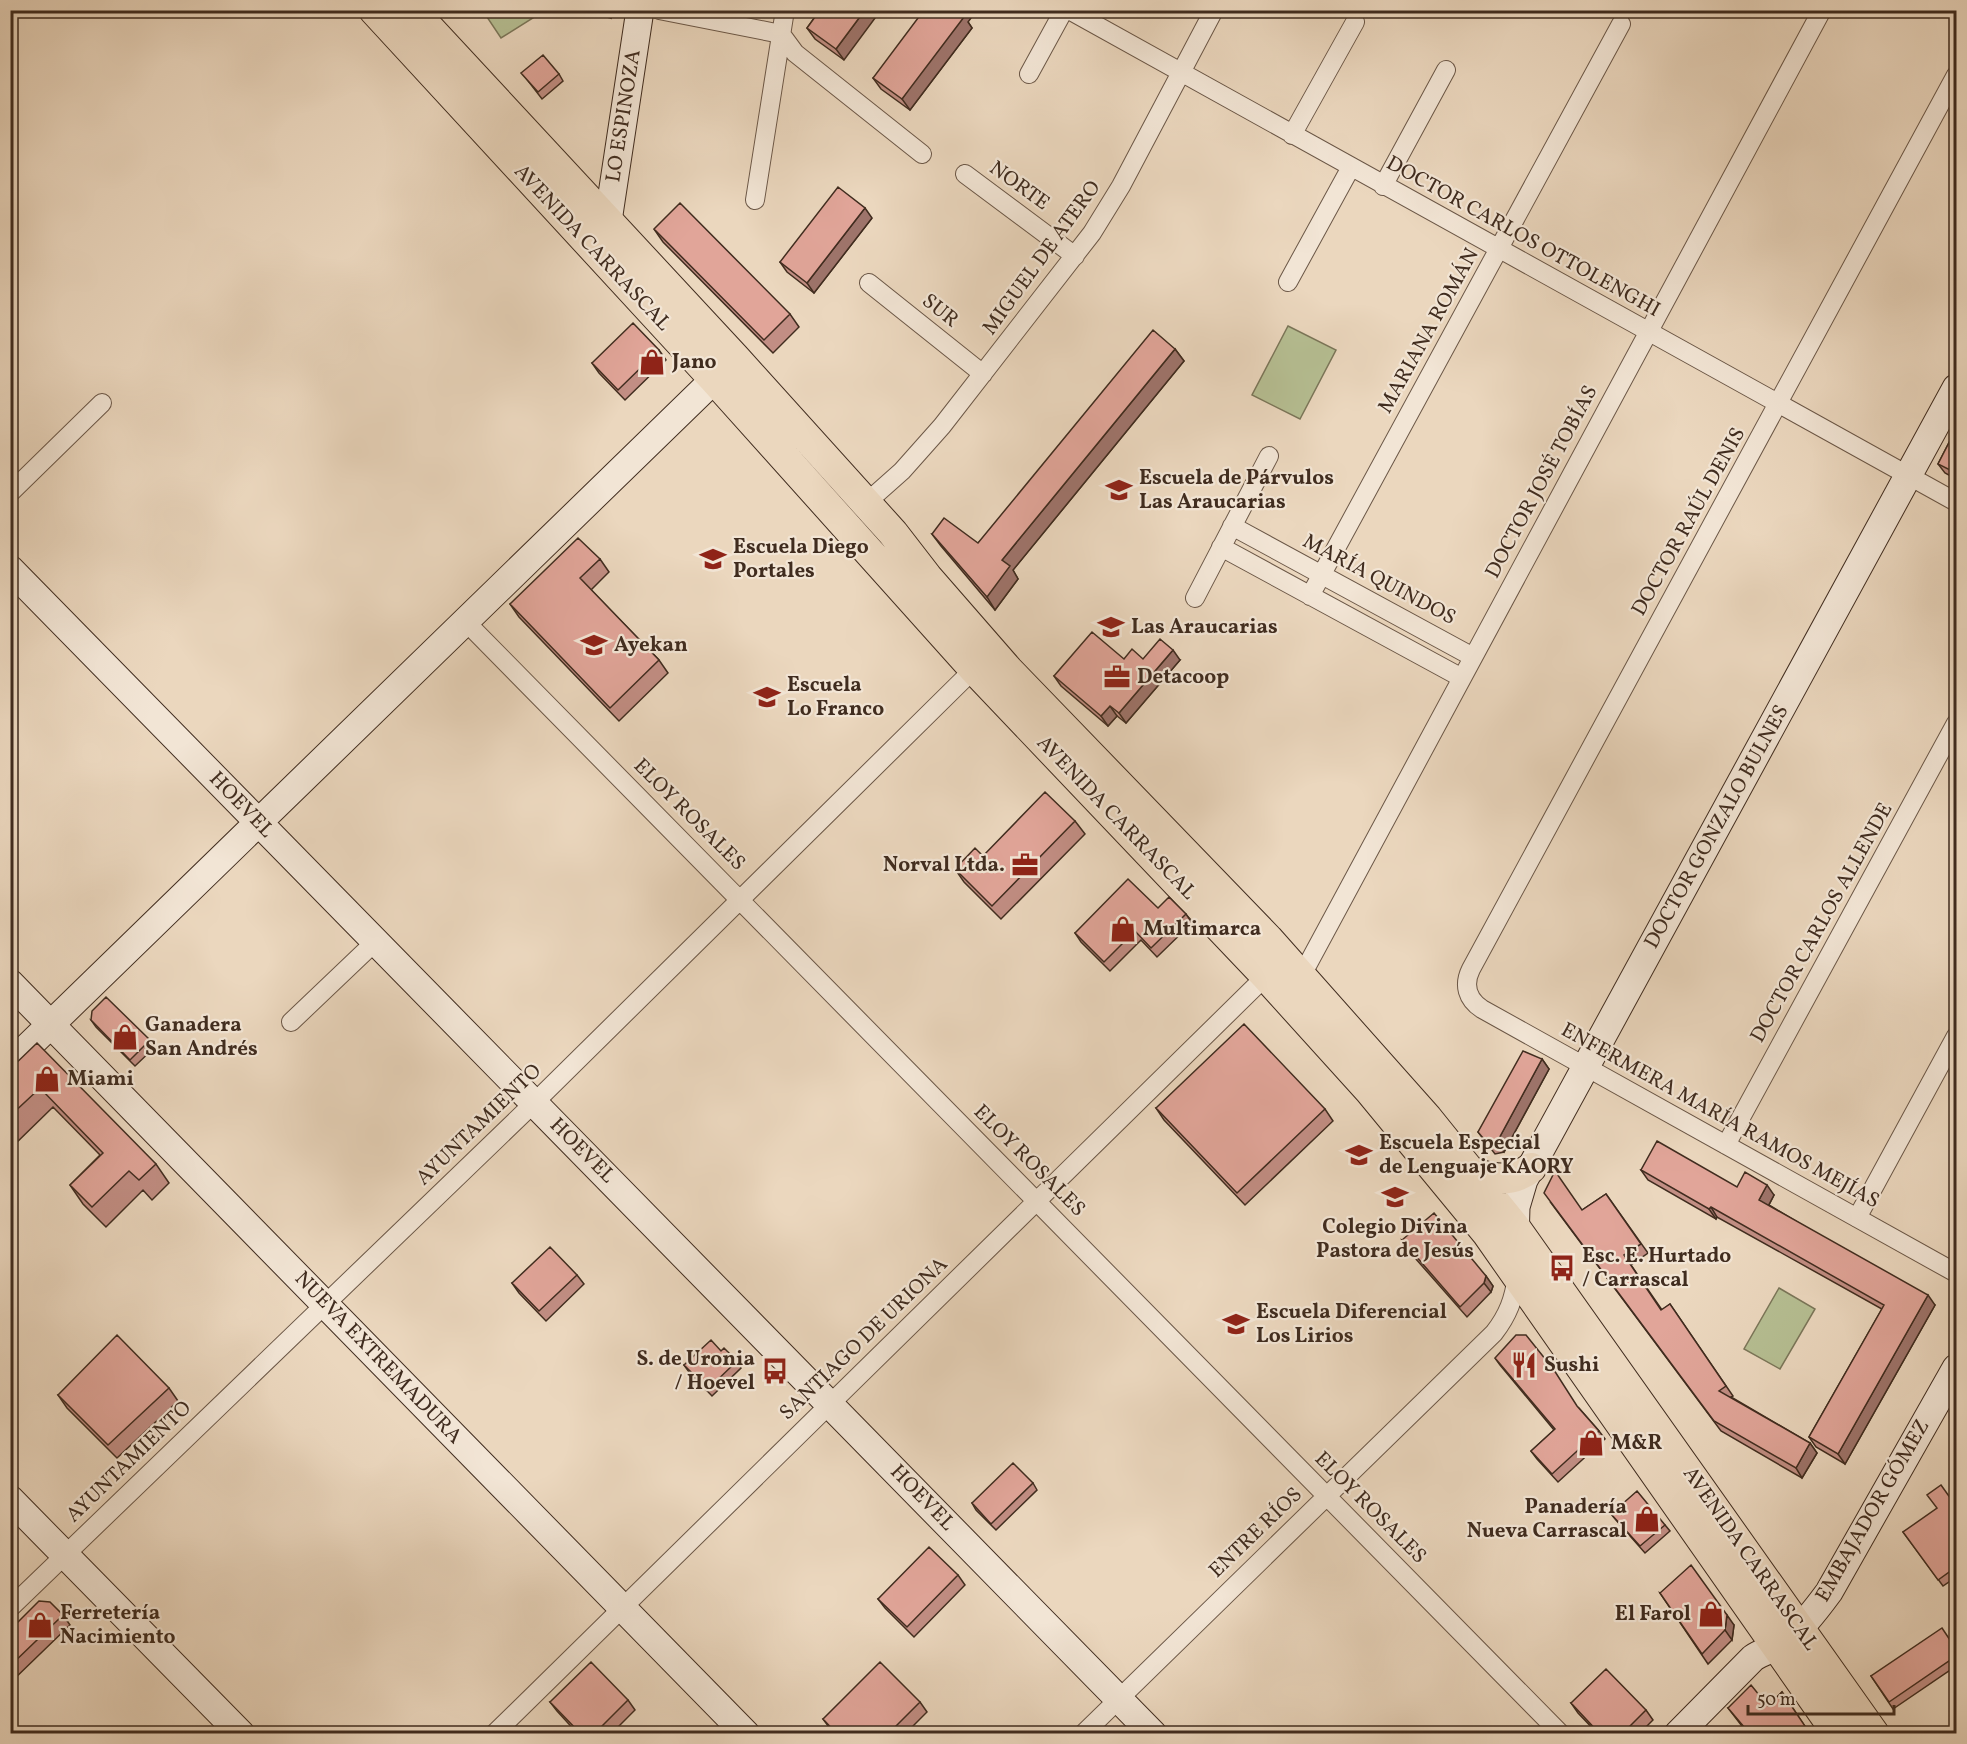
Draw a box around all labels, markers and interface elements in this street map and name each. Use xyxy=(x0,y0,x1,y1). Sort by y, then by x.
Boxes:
street label: LO ESPINOZA xyxy=(599,47,649,185)
street label: DOCTOR CARLOS OTTOLENGHI xyxy=(1381,149,1665,325)
street label: NORTE xyxy=(983,154,1055,218)
street label: AVENIDA CARRASCAL xyxy=(507,158,677,338)
street label: MIGUEL DE ATERO xyxy=(976,175,1108,341)
street label: MARIANA ROMÁN xyxy=(1372,243,1486,419)
street label: SUR xyxy=(915,287,965,335)
shop icon: Jano xyxy=(637,347,667,377)
place label: Jano xyxy=(671,348,717,377)
street label: DOCTOR JOSÉ TOBÍAS xyxy=(1479,380,1605,584)
street label: DOCTOR RAÚL DENIS xyxy=(1625,423,1753,621)
place label: Escuela de Párvulos Las Araucarias xyxy=(1139,464,1334,517)
school or university icon: Escuela de Párvulos Las Araucarias xyxy=(1104,475,1134,505)
street label: MARÍA QUINDOS xyxy=(1297,527,1461,633)
place label: Escuela Diego Portales xyxy=(733,533,869,586)
school or university icon: Escuela Diego Portales xyxy=(698,544,728,574)
school or university icon: Las Araucarias xyxy=(1096,612,1126,642)
place label: Las Araucarias xyxy=(1131,613,1278,642)
school or university icon: Ayekan xyxy=(579,630,609,660)
place label: Ayekan xyxy=(614,631,688,660)
office icon: Detacoop xyxy=(1102,662,1132,692)
place label: Detacoop xyxy=(1137,663,1229,692)
place label: Escuela Lo Franco xyxy=(787,671,884,724)
school or university icon: Escuela Lo Franco xyxy=(752,682,782,712)
street label: DOCTOR GONZALO BULNES xyxy=(1638,700,1796,954)
street label: AVENIDA CARRASCAL xyxy=(1030,729,1203,907)
street label: ELOY ROSALES xyxy=(626,752,752,878)
street label: HOEVEL xyxy=(202,765,280,845)
street label: DOCTOR CARLOS ALLENDE xyxy=(1744,798,1900,1048)
office icon: Norval Ltda. xyxy=(1010,850,1040,880)
place label: Norval Ltda. xyxy=(883,851,1005,880)
shop icon: Multimarca xyxy=(1108,914,1138,944)
place label: Multimarca xyxy=(1143,915,1261,944)
place label: Ganadera San Andrés xyxy=(145,1011,258,1064)
street label: ENFERMERA MARÍA RAMOS MEJÍAS xyxy=(1555,1016,1885,1216)
shop icon: Ganadera San Andrés xyxy=(110,1022,140,1052)
street label: AYUNTAMIENTO xyxy=(410,1057,548,1193)
shop icon: Miami xyxy=(32,1064,62,1094)
place label: Miami xyxy=(67,1065,134,1094)
street label: ELOY ROSALES xyxy=(966,1098,1092,1224)
street label: HOEVEL xyxy=(543,1112,621,1190)
place label: Escuela Especial de Lenguaje KAORY xyxy=(1379,1129,1574,1182)
school or university icon: Escuela Especial de Lenguaje KAORY xyxy=(1344,1140,1374,1170)
school or university icon: Colegio Divina Pastora de Jesús xyxy=(1380,1182,1410,1212)
place label: Colegio Divina Pastora de Jesús xyxy=(1316,1213,1474,1266)
place label: Esc. E. Hurtado / Carrascal xyxy=(1582,1242,1731,1295)
street label: SANTIAGO DE URIONA xyxy=(773,1251,955,1427)
bus stop icon: Esc. E. Hurtado / Carrascal xyxy=(1547,1253,1577,1283)
street label: NUEVA EXTREMADURA xyxy=(288,1265,469,1451)
place label: Escuela Diferencial Los Lirios xyxy=(1256,1298,1447,1351)
school or university icon: Escuela Diferencial Los Lirios xyxy=(1221,1309,1251,1339)
place label: S. de Uronia / Hoevel xyxy=(637,1345,755,1398)
restaurant icon: Sushi xyxy=(1509,1350,1539,1380)
place label: Sushi xyxy=(1544,1351,1599,1380)
bus stop icon: S. de Uronia / Hoevel xyxy=(760,1356,790,1386)
street label: AYUNTAMIENTO xyxy=(60,1394,198,1530)
street label: EMBAJADOR GÓMEZ xyxy=(1809,1414,1937,1608)
shop icon: M&R xyxy=(1576,1428,1606,1458)
place label: M&R xyxy=(1611,1429,1663,1458)
street label: ELOY ROSALES xyxy=(1307,1445,1433,1571)
street label: HOEVEL xyxy=(883,1458,961,1538)
street label: AVENIDA CARRASCAL xyxy=(1675,1461,1825,1657)
street label: ENTRE RÍOS xyxy=(1203,1481,1309,1585)
place label: Panadería Nueva Carrascal xyxy=(1467,1493,1627,1546)
shop icon: Panadería Nueva Carrascal xyxy=(1632,1504,1662,1534)
place label: Ferretería Nacimiento xyxy=(60,1599,176,1652)
shop icon: El Farol xyxy=(1696,1599,1726,1629)
place label: El Farol xyxy=(1615,1600,1691,1629)
shop icon: Ferretería Nacimiento xyxy=(25,1610,55,1640)
scale bar xyxy=(1748,1678,1894,1716)
text: 50 m xyxy=(1757,1688,1796,1713)

